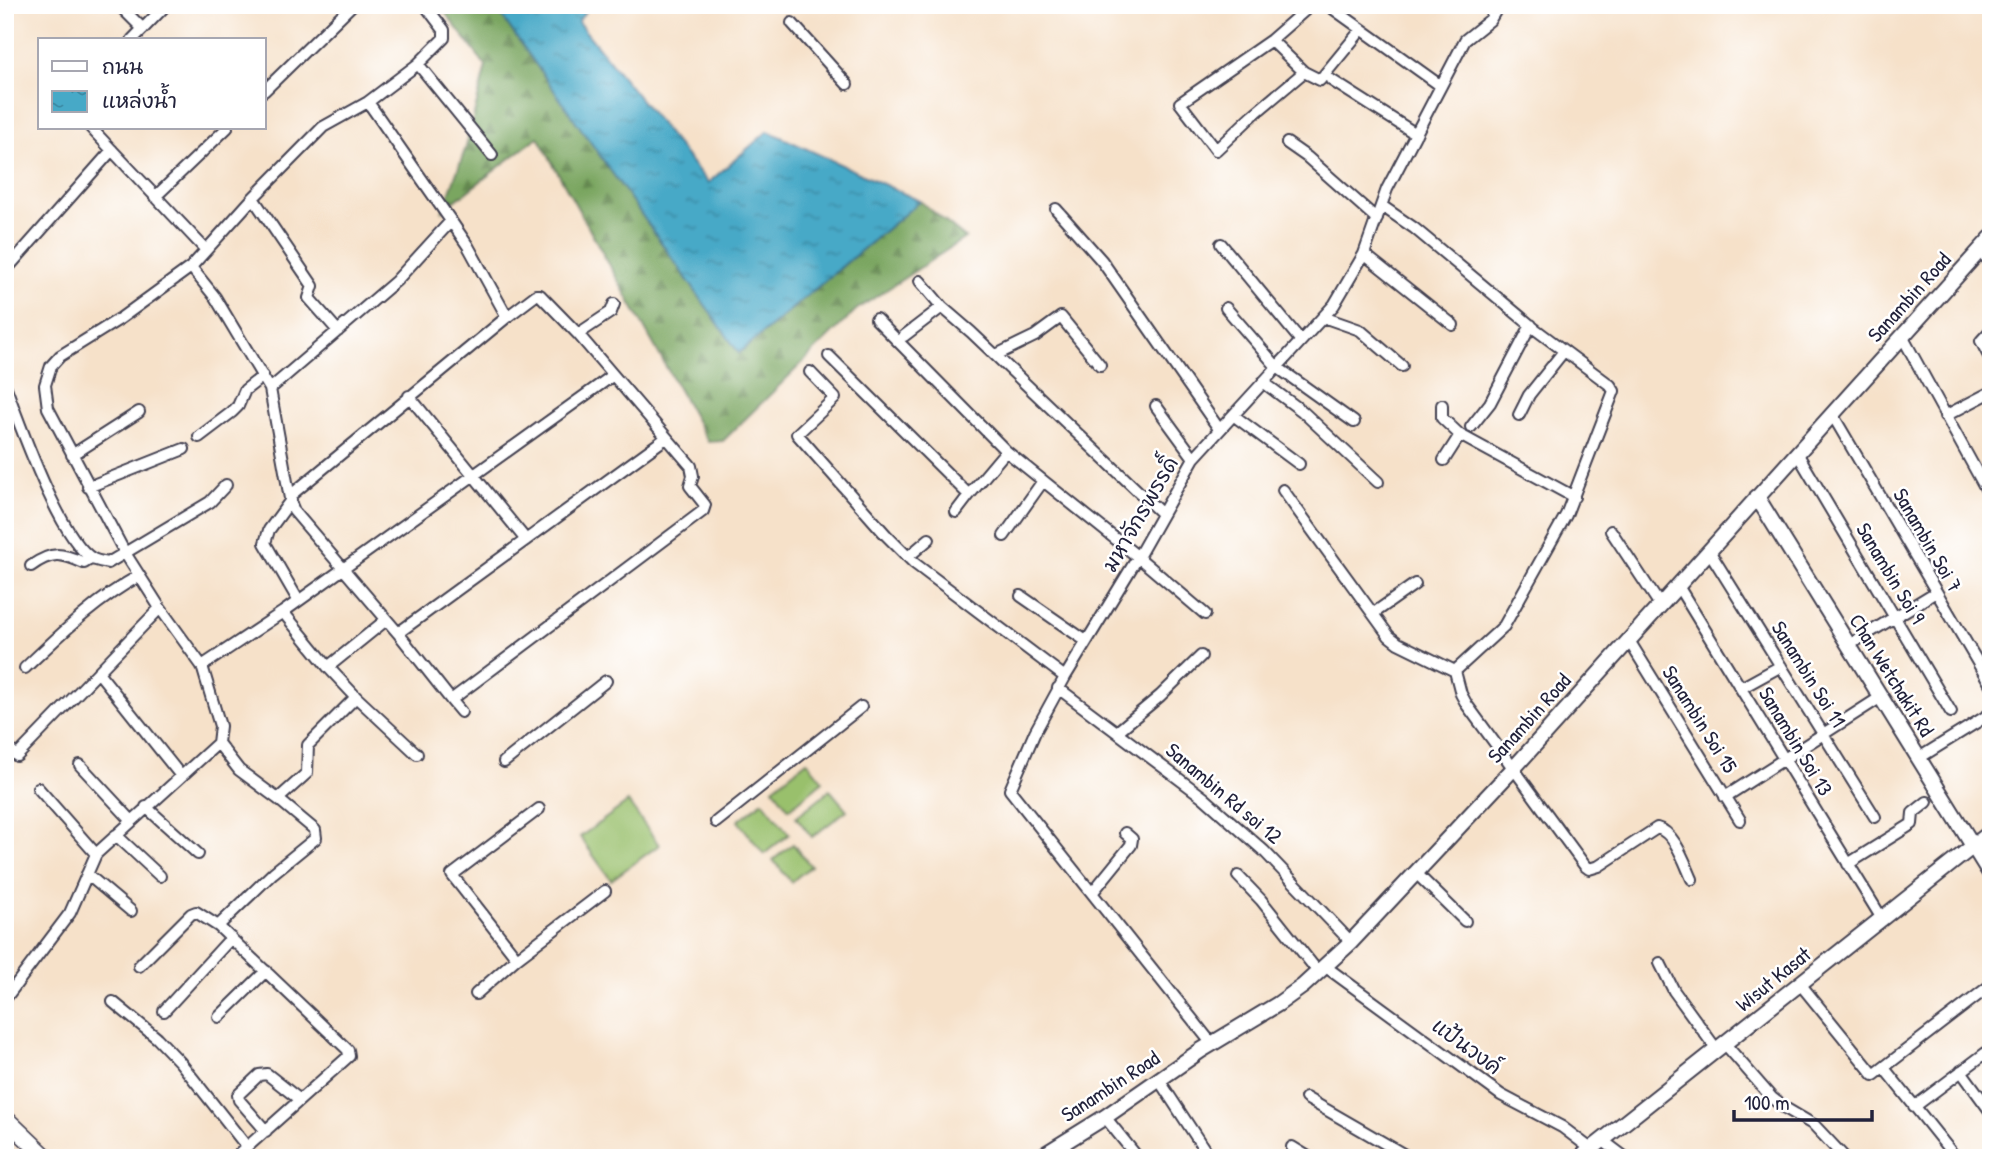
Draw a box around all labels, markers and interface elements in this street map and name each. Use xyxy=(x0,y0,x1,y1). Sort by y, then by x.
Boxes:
legend xyxy=(38,38,266,130)
text: ถนน xyxy=(102,52,143,81)
text: แหล่งน้ำ xyxy=(102,82,177,115)
street label: Sanambin Road xyxy=(1861,246,1957,348)
street label: มหาจักรพรรดิ์ xyxy=(1093,449,1185,577)
street label: Sanambin Soi 7 xyxy=(1887,483,1969,597)
street label: Sanambin Soi 9 xyxy=(1849,517,1933,629)
street label: Chan Wetchakit Rd xyxy=(1843,608,1941,742)
street label: Sanambin Soi 11 xyxy=(1765,615,1853,733)
street label: Sanambin Soi 15 xyxy=(1655,660,1745,778)
street label: Sanambin Road xyxy=(1481,667,1577,769)
street label: Sanambin Soi 13 xyxy=(1752,681,1840,801)
street label: Sanambin Rd soi 12 xyxy=(1160,736,1288,850)
street label: Wisut Kasat xyxy=(1729,939,1817,1018)
street label: แป้นวงค์ xyxy=(1426,1011,1508,1081)
street label: Sanambin Road xyxy=(1055,1043,1165,1129)
scale bar xyxy=(1734,1079,1872,1123)
text: 100 m xyxy=(1744,1088,1790,1117)

